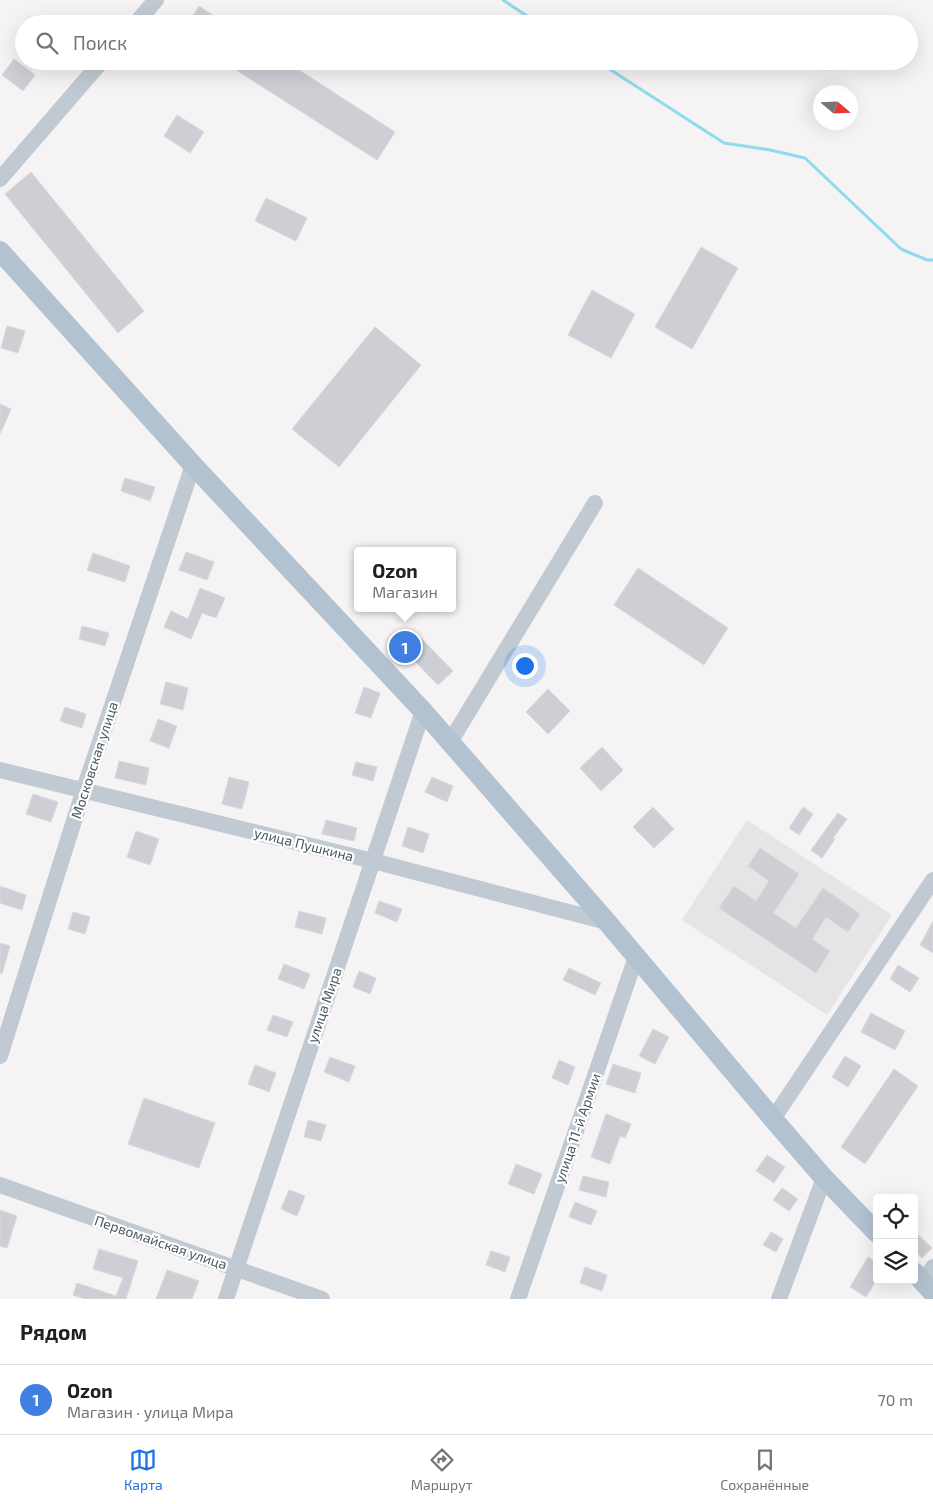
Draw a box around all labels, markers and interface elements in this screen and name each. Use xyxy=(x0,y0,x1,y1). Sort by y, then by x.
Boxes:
search box xyxy=(15,15,918,70)
icon: search xyxy=(33,29,61,57)
text: Поиск xyxy=(73,31,127,54)
north arrow xyxy=(813,85,858,130)
popup xyxy=(354,547,456,612)
text: Ozon xyxy=(372,559,418,582)
text: Магазин xyxy=(372,582,438,601)
pin: 1 xyxy=(389,628,421,666)
your location xyxy=(512,653,538,679)
street label: Московская улица xyxy=(67,699,121,821)
street label: улица Пушкина xyxy=(252,823,356,865)
street label: улица Мира xyxy=(303,965,345,1045)
street label: улица 11-й Армии xyxy=(550,1071,604,1185)
map controls xyxy=(873,1194,918,1284)
button: locate xyxy=(873,1194,918,1239)
street label: Первомайская улица xyxy=(92,1211,230,1273)
button: layers xyxy=(873,1239,918,1284)
text: Рядом xyxy=(20,1319,87,1344)
text: Ozon xyxy=(67,1379,113,1402)
text: 1 xyxy=(33,1390,39,1409)
text: 70 m xyxy=(878,1390,913,1409)
text: Магазин · улица Мира xyxy=(67,1402,233,1421)
tab: Карта xyxy=(124,1446,163,1493)
tab: Маршрут xyxy=(411,1446,473,1493)
tab: Сохранённые xyxy=(720,1446,809,1493)

